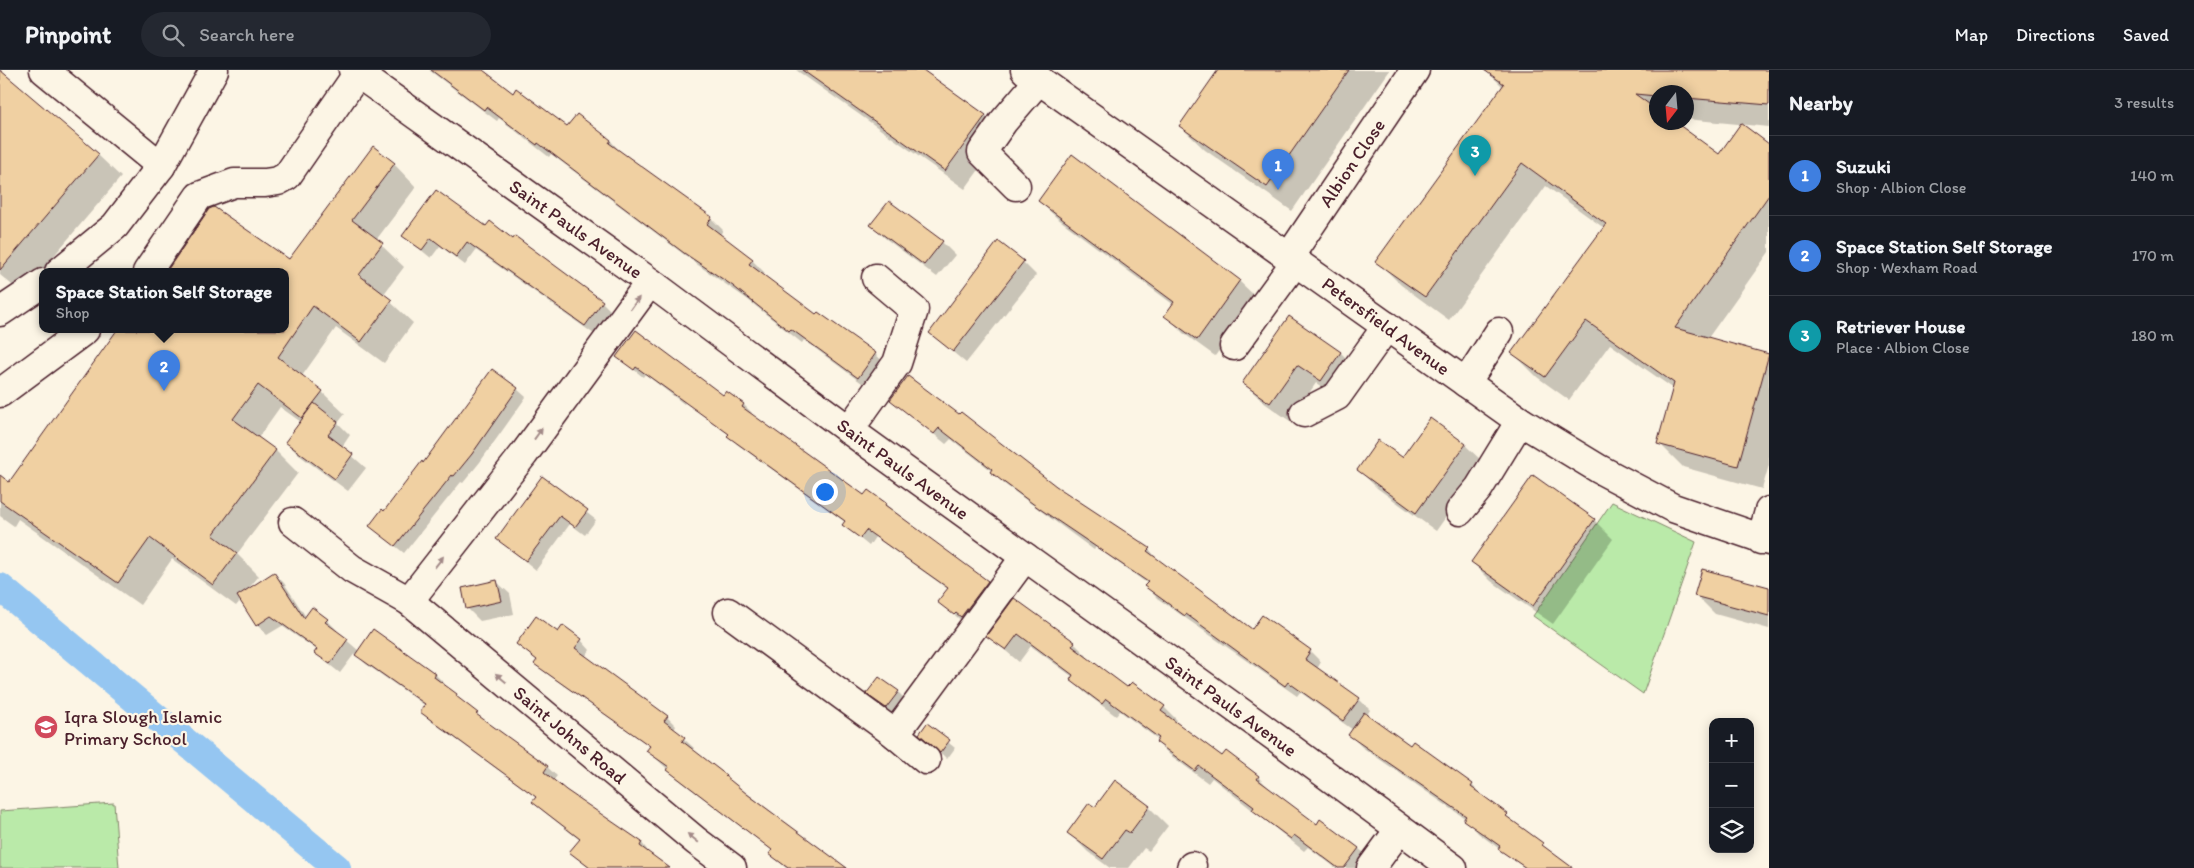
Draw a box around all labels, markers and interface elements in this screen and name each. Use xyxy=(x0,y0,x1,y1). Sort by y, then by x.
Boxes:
search box xyxy=(141,12,491,57)
text: Pinpoint xyxy=(25,20,111,49)
icon: search xyxy=(159,21,187,49)
text: Search here xyxy=(199,23,294,46)
text: Map xyxy=(1955,24,1988,46)
text: Directions xyxy=(2016,24,2095,46)
text: Saved xyxy=(2123,24,2169,46)
north arrow xyxy=(1649,85,1694,130)
text: Nearby xyxy=(1789,90,1853,115)
text: 3 results xyxy=(2114,93,2174,112)
street label: Albion Close xyxy=(1314,114,1390,212)
pin: 3 xyxy=(1459,135,1491,176)
pin: 1 xyxy=(1262,149,1294,190)
text: Suzuki xyxy=(1836,155,1891,178)
text: 1 xyxy=(1801,166,1809,185)
text: 140 m xyxy=(2130,166,2174,185)
street label: Saint Pauls Avenue xyxy=(505,174,647,284)
text: Shop · Albion Close xyxy=(1836,178,1966,197)
text: Space Station Self Storage xyxy=(1836,235,2052,258)
text: 2 xyxy=(1801,246,1809,265)
text: 170 m xyxy=(2132,246,2174,265)
text: Shop · Wexham Road xyxy=(1836,258,1978,277)
popup xyxy=(39,268,289,333)
street label: Petersfield Avenue xyxy=(1318,272,1454,380)
text: Space Station Self Storage xyxy=(56,280,272,303)
one-way arrow xyxy=(629,297,640,310)
text: Shop xyxy=(56,303,90,322)
text: Retriever House xyxy=(1836,315,1965,338)
text: 3 xyxy=(1801,326,1809,345)
text: 180 m xyxy=(2131,326,2174,345)
text: Place · Albion Close xyxy=(1836,338,1970,357)
pin: 2 xyxy=(148,350,180,391)
street label: Saint Pauls Avenue xyxy=(833,413,973,525)
one-way arrow xyxy=(533,428,544,441)
your location xyxy=(812,479,838,505)
one-way arrow xyxy=(434,556,444,569)
street label: Saint Pauls Avenue xyxy=(1161,650,1301,762)
one-way arrow xyxy=(496,672,508,684)
street label: Saint Johns Road xyxy=(509,681,632,789)
place label: Iqra Slough Islamic Primary School xyxy=(64,705,222,750)
school or university icon: Iqra Slough Islamic Primary School xyxy=(33,714,59,740)
map controls xyxy=(1709,718,1754,853)
button: + xyxy=(1709,718,1754,763)
button: − xyxy=(1709,763,1754,808)
button: layers xyxy=(1709,808,1754,853)
one-way arrow xyxy=(687,833,700,844)

